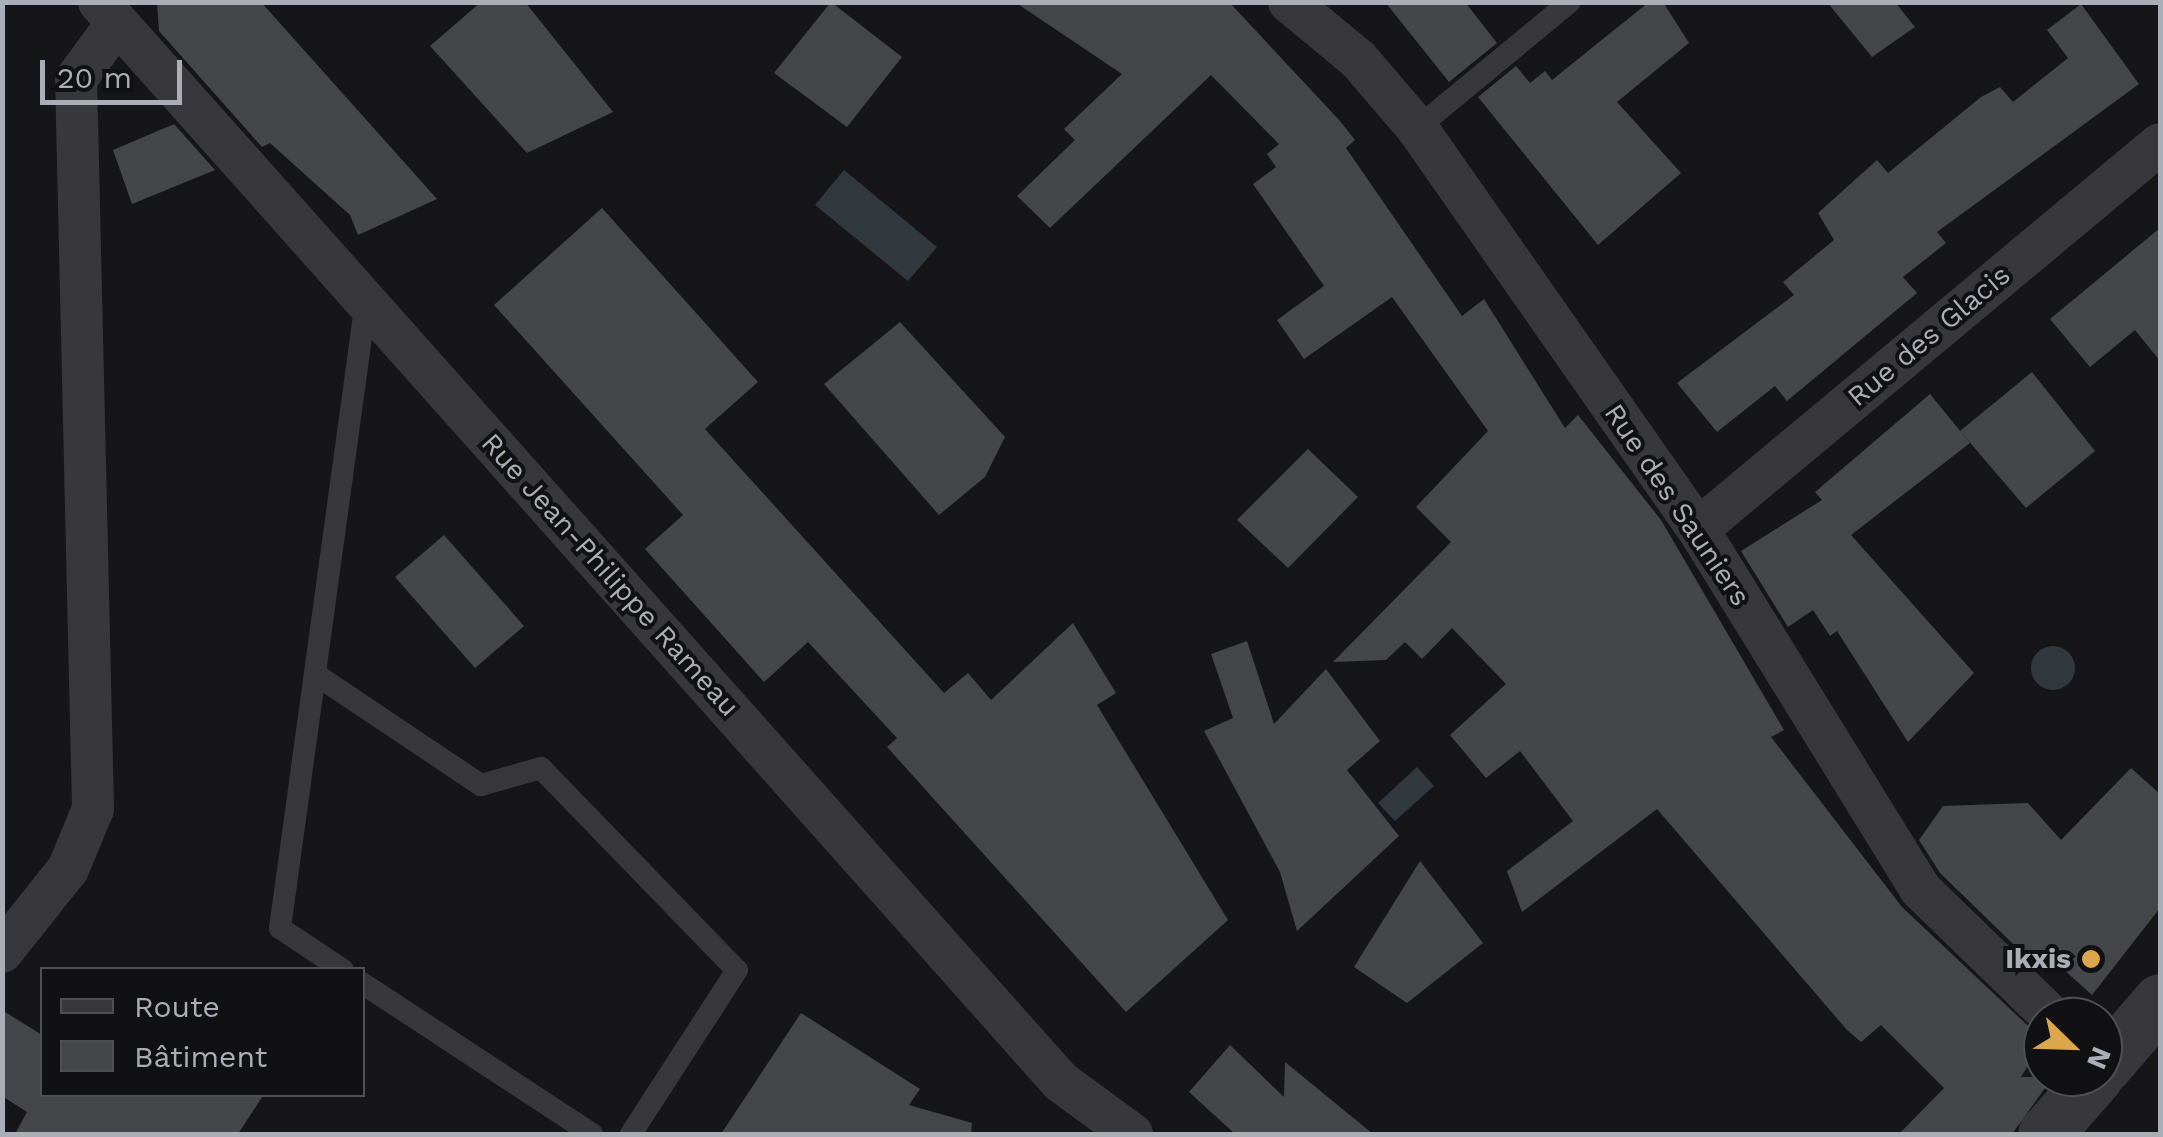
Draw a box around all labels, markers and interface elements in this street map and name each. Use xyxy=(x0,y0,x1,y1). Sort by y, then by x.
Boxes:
scale bar xyxy=(45,40,188,102)
text: 20 m xyxy=(57,60,132,95)
street label: Rue des Glacis xyxy=(1841,258,2017,414)
street label: Rue des Sauniers xyxy=(1597,398,1757,612)
street label: Rue Jean-Philippe Rameau xyxy=(474,426,746,724)
place label: Ikxis xyxy=(2005,942,2071,976)
marker: Ikxis xyxy=(2080,948,2102,970)
legend xyxy=(40,967,365,1097)
text: Route xyxy=(134,989,220,1024)
north arrow xyxy=(2023,997,2123,1097)
text: Bâtiment xyxy=(134,1039,267,1074)
text: N xyxy=(2080,1042,2118,1074)

